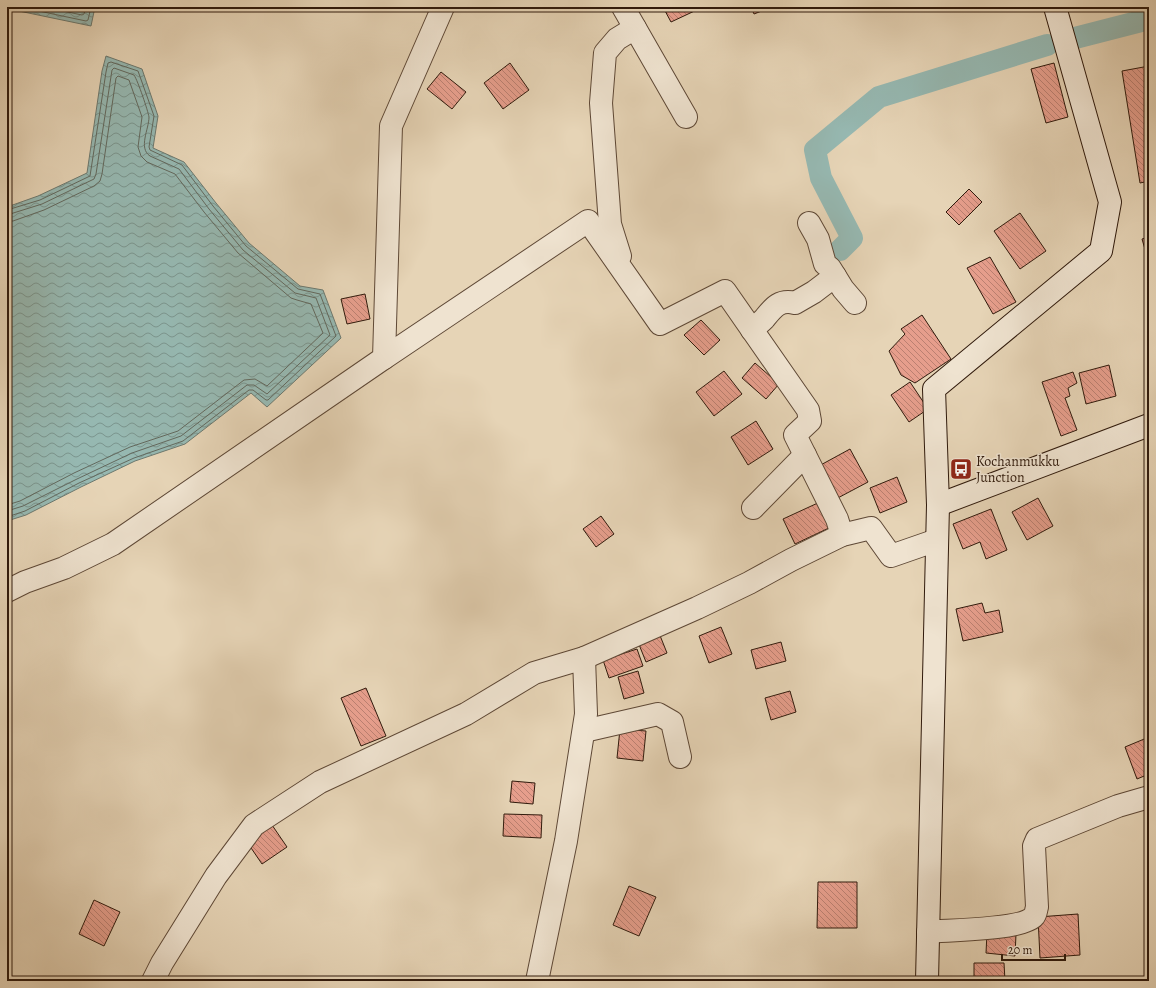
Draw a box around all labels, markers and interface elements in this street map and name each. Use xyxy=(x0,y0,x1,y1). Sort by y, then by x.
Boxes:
place label: Kochanmukku Junction xyxy=(976,452,1060,487)
bus stop icon: Kochanmukku Junction xyxy=(948,456,974,482)
scale bar xyxy=(1002,936,1065,962)
text: 20 m xyxy=(1008,942,1032,958)

